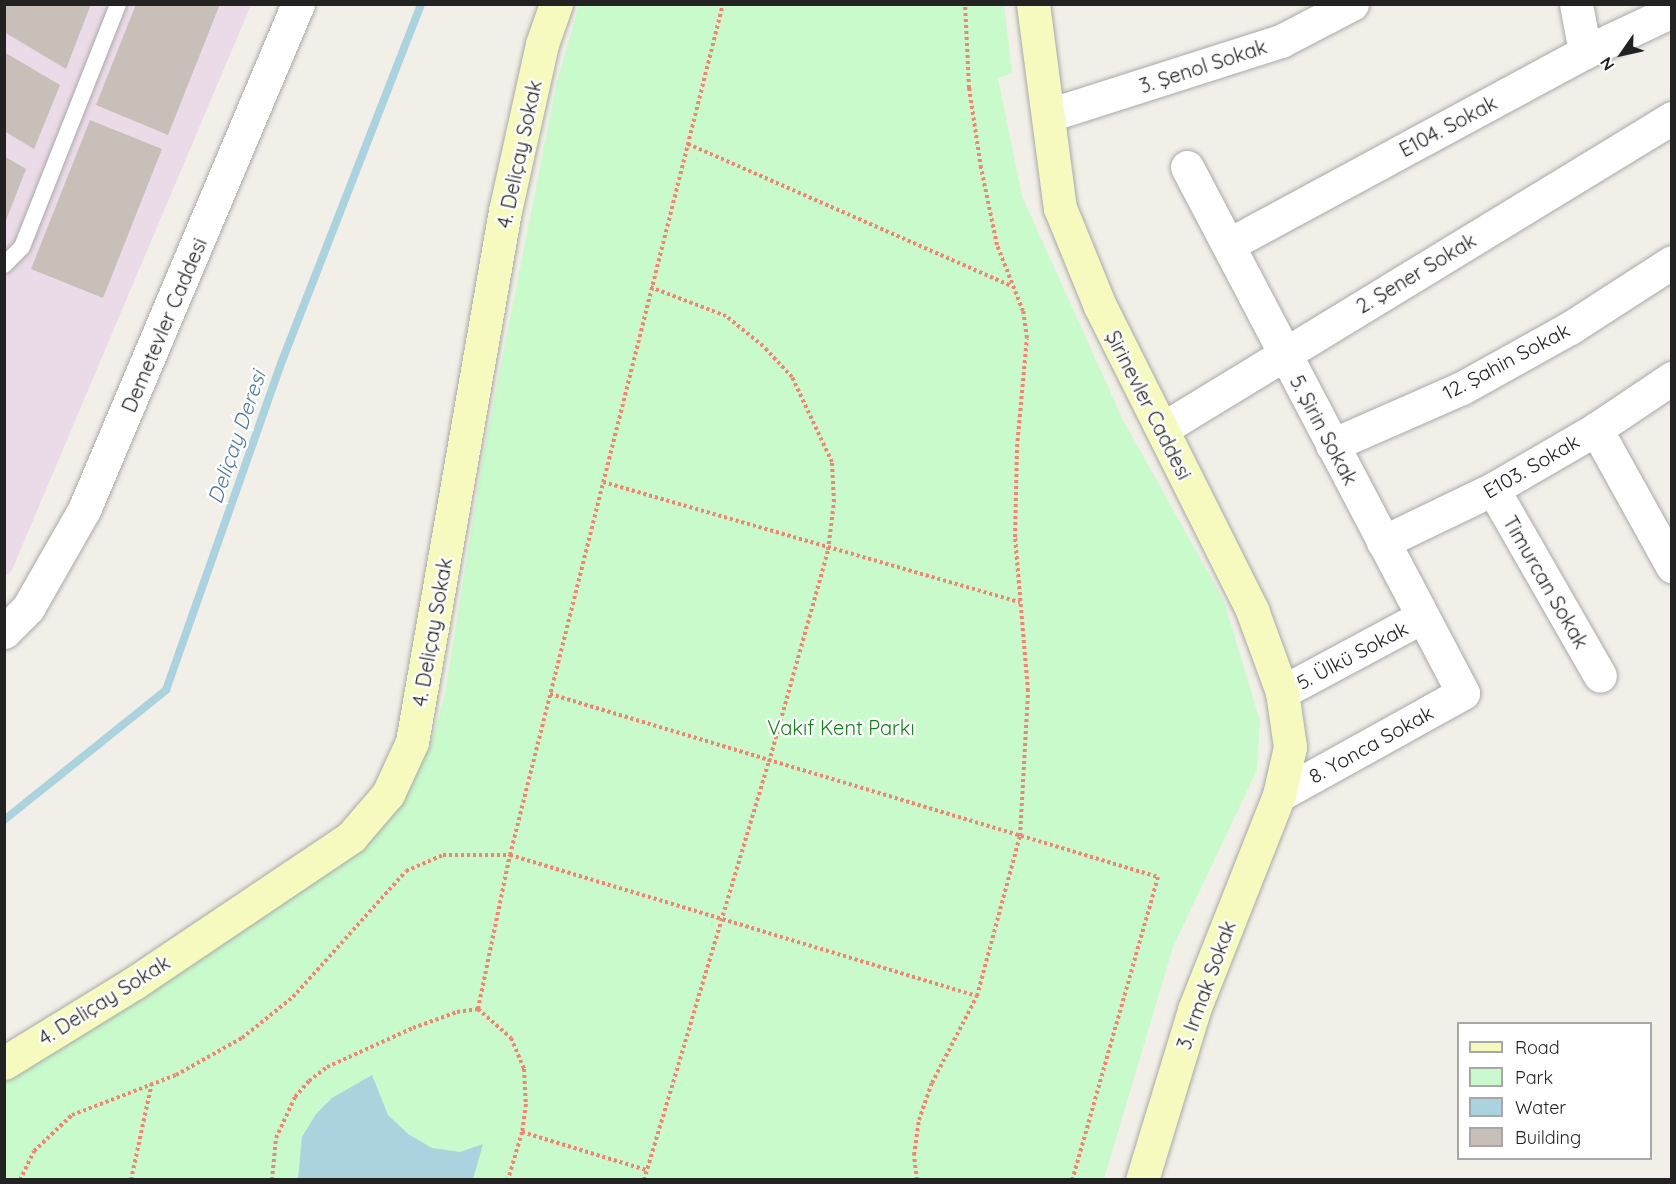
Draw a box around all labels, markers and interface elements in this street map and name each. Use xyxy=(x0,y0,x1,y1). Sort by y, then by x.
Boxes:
north arrow xyxy=(1592,24,1652,84)
street label: 3. Şenol Sokak xyxy=(1136,34,1270,98)
text: N xyxy=(1596,54,1619,75)
street label: 4. Deliçay Sokak xyxy=(492,78,546,230)
street label: E104. Sokak xyxy=(1395,90,1501,162)
street label: 2. Şener Sokak xyxy=(1352,228,1480,318)
street label: Demetevler Caddesi xyxy=(116,234,212,416)
street label: 12. Şahin Sokak xyxy=(1438,317,1574,405)
street label: Şirinevler Caddesi xyxy=(1101,326,1197,484)
water label: Deliçay Deresi xyxy=(202,367,270,507)
street label: 5. Şirin Sokak xyxy=(1285,371,1363,489)
street label: E103. Sokak xyxy=(1479,429,1583,503)
street label: Timurcan Sokak xyxy=(1498,511,1594,653)
street label: 4. Deliçay Sokak xyxy=(407,556,457,708)
street label: 5. Ülkü Sokak xyxy=(1292,616,1412,694)
street label: 8. Yonca Sokak xyxy=(1305,700,1437,788)
park label: Vakıf Kent Parkı xyxy=(767,715,915,739)
street label: 3. Irmak Sokak xyxy=(1172,917,1240,1053)
street label: 4. Deliçay Sokak xyxy=(34,950,174,1050)
legend xyxy=(1457,1022,1652,1160)
text: Road xyxy=(1515,1036,1560,1059)
text: Park xyxy=(1515,1066,1553,1089)
text: Water xyxy=(1515,1096,1566,1119)
text: Building xyxy=(1515,1126,1581,1149)

